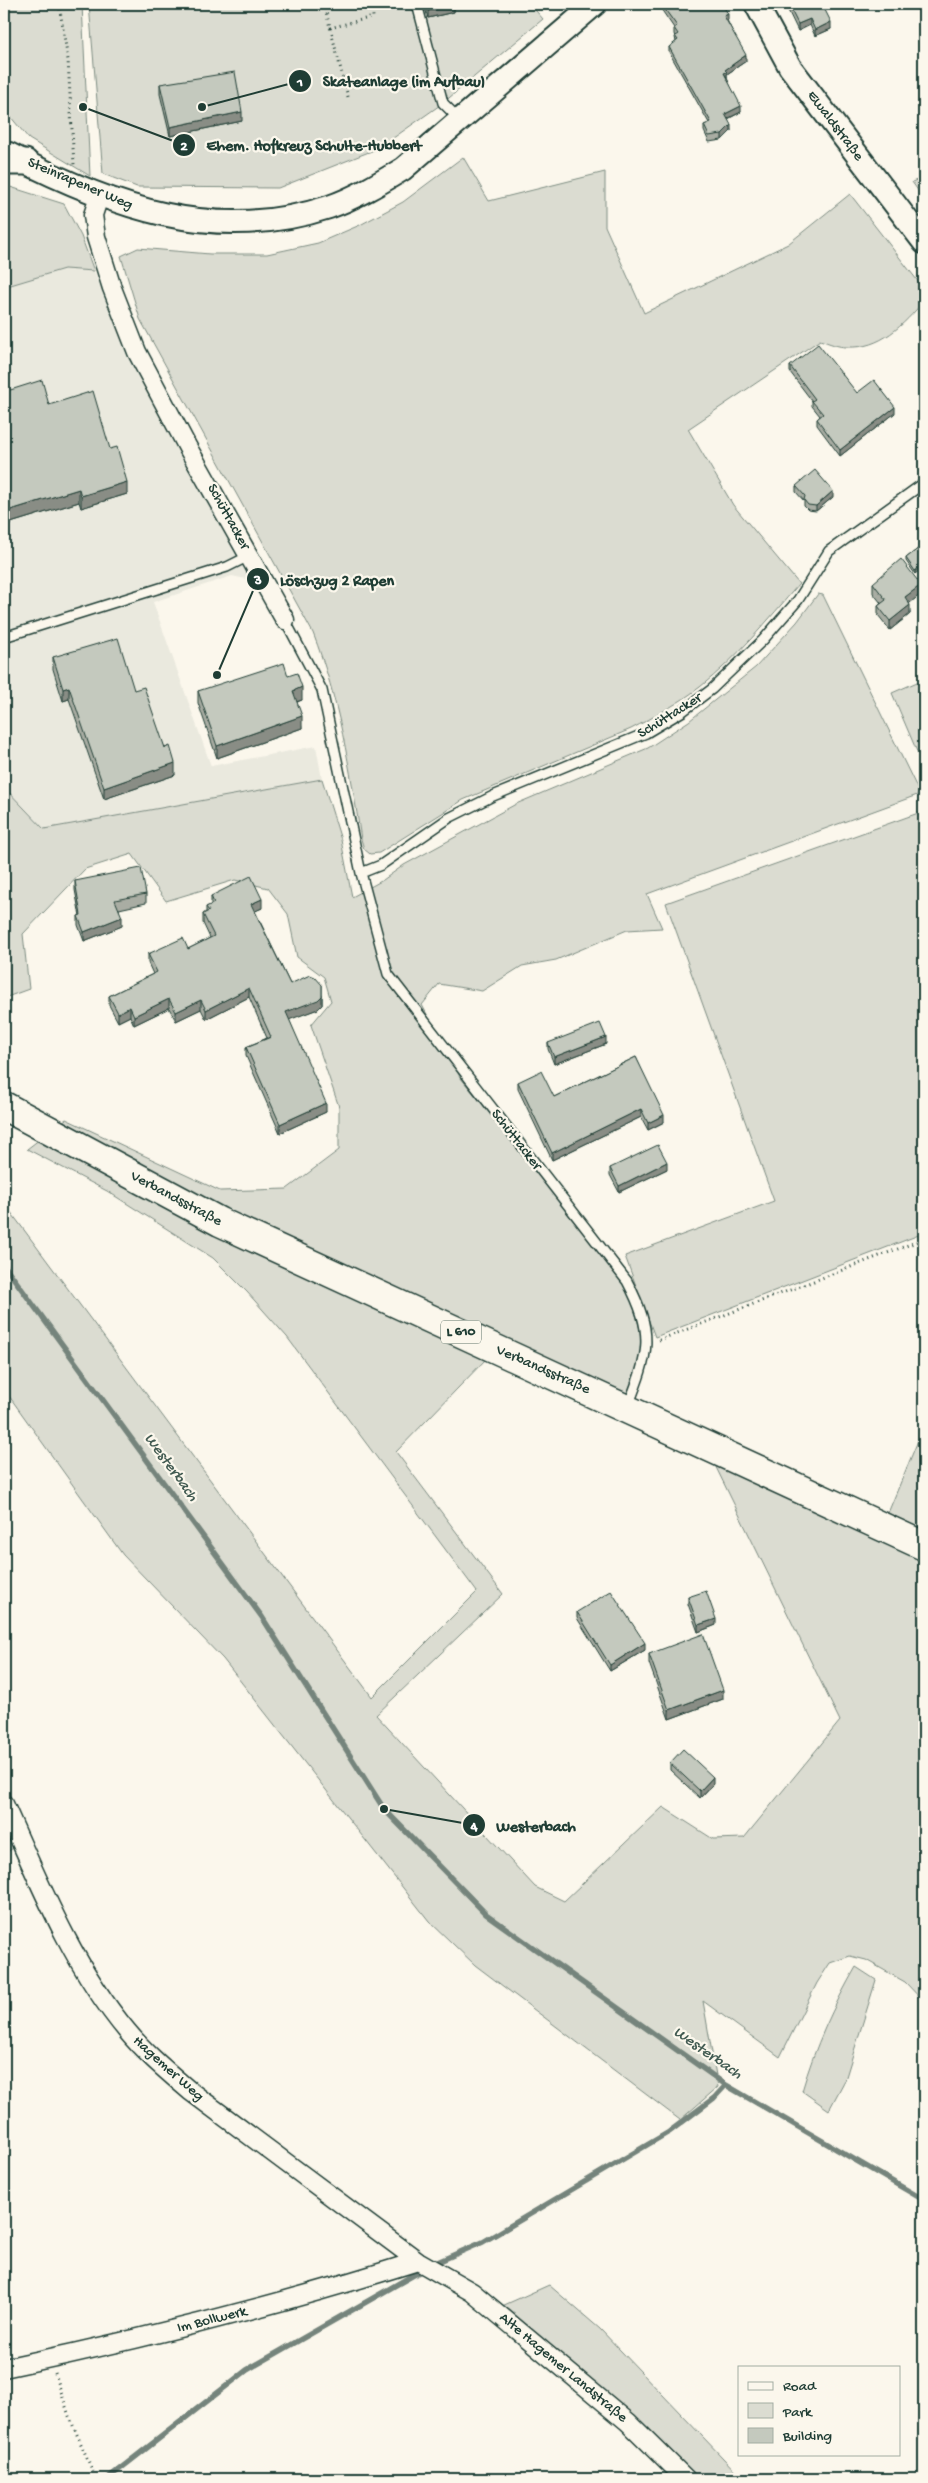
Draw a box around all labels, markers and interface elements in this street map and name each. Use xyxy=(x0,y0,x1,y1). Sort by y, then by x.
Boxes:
callout: Skateanlage (im Aufbau) xyxy=(288,65,495,96)
text: Skateanlage (im Aufbau) xyxy=(323,73,485,93)
text: 1 xyxy=(296,74,303,92)
street label: Ewaldstraße xyxy=(803,87,867,165)
callout: Ehem. Hofkreuz Schulte-Hubbert xyxy=(171,129,431,160)
text: Ehem. Hofkreuz Schulte-Hubbert xyxy=(206,137,423,157)
text: 2 xyxy=(180,138,188,156)
street label: Steinrapener Weg xyxy=(25,154,135,214)
street label: Schüttacker xyxy=(203,481,254,555)
callout: Löschzug 2 Rapen xyxy=(245,564,404,595)
text: 3 xyxy=(253,572,262,590)
text: Löschzug 2 Rapen xyxy=(280,573,394,592)
street label: Schüttacker xyxy=(634,688,707,743)
street label: Schüttacker xyxy=(487,1106,546,1175)
street label: Verbandsstraße xyxy=(126,1167,225,1231)
road number: L 610 xyxy=(441,1320,481,1344)
street label: Verbandsstraße xyxy=(492,1341,593,1399)
water label: Westerbach xyxy=(139,1430,201,1506)
callout: Westerbach xyxy=(462,1810,586,1841)
text: 4 xyxy=(469,1818,478,1836)
text: Westerbach xyxy=(495,1819,576,1838)
water label: Westerbach xyxy=(669,2023,745,2085)
street label: Hagemer Weg xyxy=(129,2032,207,2106)
street label: Im Bollwerk xyxy=(175,2302,250,2337)
street label: Alte Hagemer Landstraße xyxy=(495,2309,631,2427)
legend xyxy=(738,2366,900,2456)
text: Road xyxy=(783,2378,817,2396)
text: Park xyxy=(782,2404,813,2422)
text: Building xyxy=(782,2428,832,2446)

